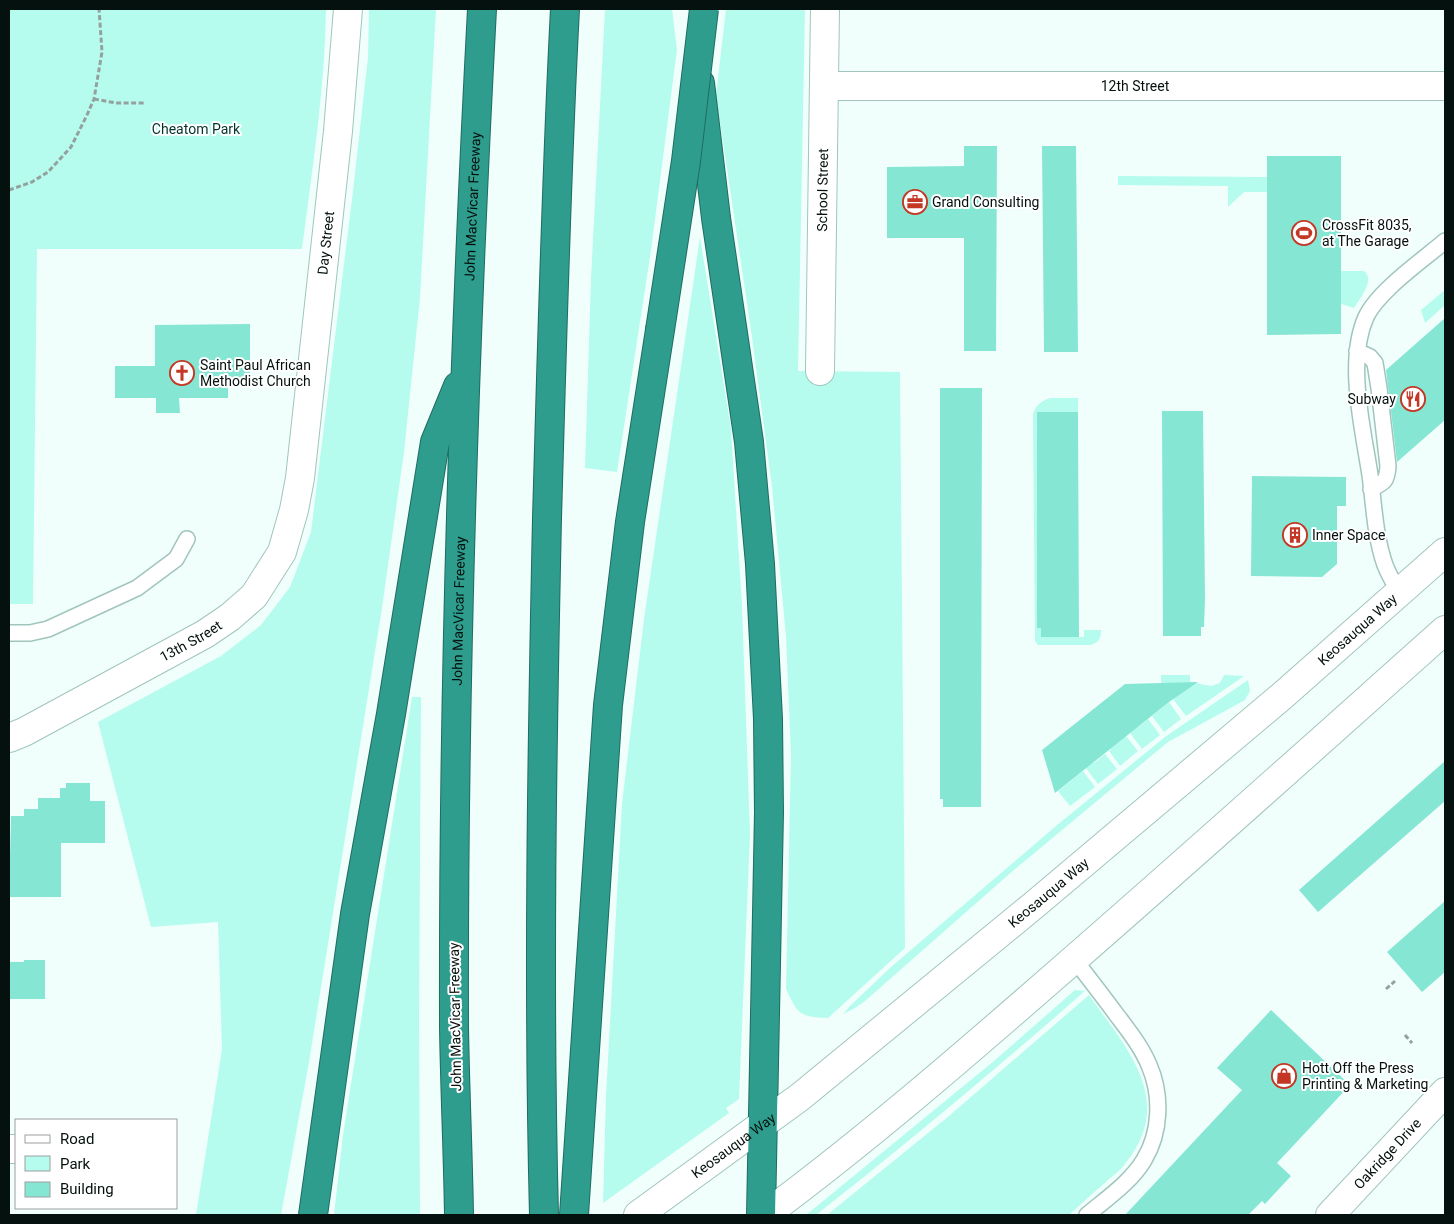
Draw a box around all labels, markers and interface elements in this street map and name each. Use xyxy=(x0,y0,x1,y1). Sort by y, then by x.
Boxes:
street label: 12th Street xyxy=(1101,78,1170,94)
park label: Cheatom Park xyxy=(152,121,241,137)
street label: John MacVicar Freeway xyxy=(461,131,484,281)
street label: School Street xyxy=(814,148,831,232)
office icon: Grand Consulting xyxy=(902,189,928,215)
place label: Grand Consulting xyxy=(932,194,1039,210)
street label: Day Street xyxy=(314,210,337,275)
place label: CrossFit 8035, at The Garage xyxy=(1322,217,1412,249)
sports icon: CrossFit 8035, at The Garage xyxy=(1291,220,1317,246)
place label: Saint Paul African Methodist Church xyxy=(200,357,311,389)
church icon: Saint Paul African Methodist Church xyxy=(169,360,195,386)
restaurant icon: Subway xyxy=(1400,386,1426,412)
place label: Subway xyxy=(1347,391,1396,407)
building icon: Inner Space xyxy=(1282,522,1308,548)
place label: Inner Space xyxy=(1312,527,1385,543)
street label: John MacVicar Freeway xyxy=(449,536,468,686)
street label: Keosauqua Way xyxy=(1315,590,1400,668)
street label: 13th Street xyxy=(157,617,225,665)
street label: Keosauqua Way xyxy=(1005,854,1092,931)
street label: John MacVicar Freeway xyxy=(446,942,464,1092)
place label: Hott Off the Press Printing & Marketing xyxy=(1302,1060,1429,1092)
shop icon: Hott Off the Press Printing & Marketing xyxy=(1271,1063,1297,1089)
street label: Keosauqua Way xyxy=(688,1109,779,1181)
street label: Oakridge Drive xyxy=(1351,1115,1424,1192)
legend xyxy=(15,1119,178,1209)
text: Road xyxy=(60,1130,94,1148)
text: Park xyxy=(60,1155,91,1173)
text: Building xyxy=(60,1180,114,1198)

